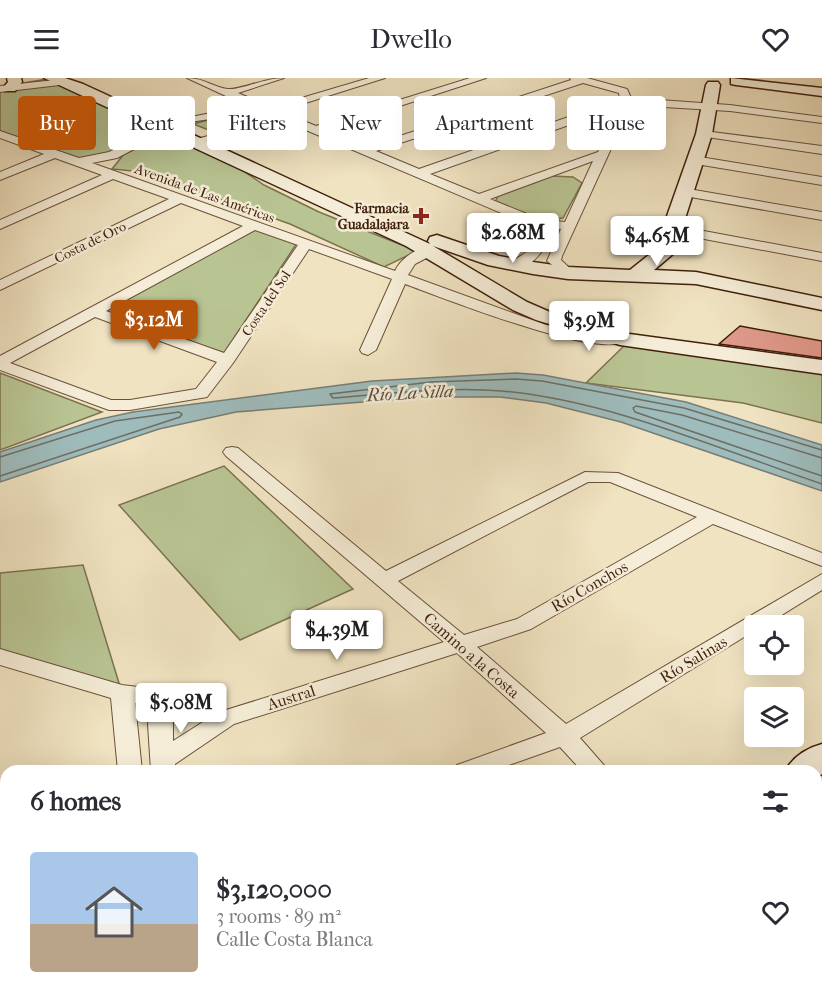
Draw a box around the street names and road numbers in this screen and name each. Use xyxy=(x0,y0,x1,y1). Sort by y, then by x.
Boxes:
street label: Avenida de Las Américas xyxy=(132,160,277,227)
street label: Costa de Oro xyxy=(52,218,129,267)
street label: Costa del Sol xyxy=(238,267,295,339)
street label: Río Conchos xyxy=(547,557,631,616)
street label: Camino a la Costa xyxy=(420,609,524,703)
street label: Río Salinas xyxy=(656,632,730,687)
street label: Austral xyxy=(264,681,318,714)

